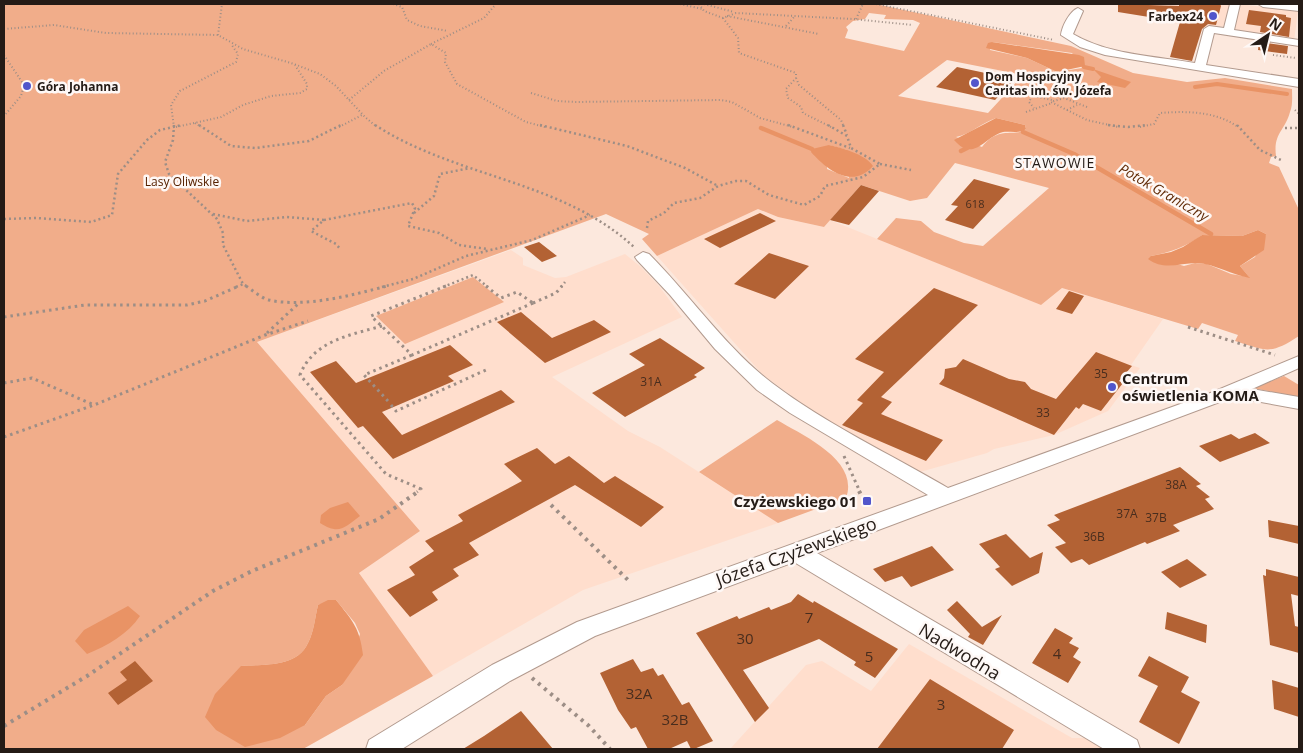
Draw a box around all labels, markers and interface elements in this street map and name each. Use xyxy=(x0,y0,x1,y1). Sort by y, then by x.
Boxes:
place label: Farbex24 xyxy=(1148,8,1203,25)
marker: Farbex24 xyxy=(1207,10,1219,22)
north arrow xyxy=(1243,10,1293,60)
text: N xyxy=(1266,13,1286,35)
place label: Dom Hospicyjny Caritas im. św. Józefa xyxy=(985,68,1112,99)
marker: Dom Hospicyjny Caritas im. św. Józefa xyxy=(969,77,981,89)
place label: Góra Johanna xyxy=(37,78,119,95)
marker: Góra Johanna xyxy=(21,80,33,92)
district label: STAWOWIE xyxy=(1015,153,1095,172)
water label: Potok Graniczny xyxy=(1116,159,1214,226)
park label: Lasy Oliwskie xyxy=(145,173,219,190)
house number: 618 xyxy=(966,196,984,211)
house number: 35 xyxy=(1094,365,1108,382)
place label: Centrum oświetlenia KOMA xyxy=(1122,368,1259,405)
house number: 31A xyxy=(640,373,662,390)
marker: Centrum oświetlenia KOMA xyxy=(1106,381,1118,393)
house number: 33 xyxy=(1036,404,1050,421)
house number: 38A xyxy=(1165,476,1187,493)
place label: Czyżewskiego 01 xyxy=(734,491,857,511)
marker: Czyżewskiego 01 xyxy=(861,495,873,507)
house number: 37A xyxy=(1116,505,1138,522)
house number: 37B xyxy=(1145,509,1167,526)
street label: Józefa Czyżewskiego xyxy=(710,511,880,592)
house number: 36B xyxy=(1083,528,1105,545)
house number: 7 xyxy=(805,607,813,627)
street label: Nadwodna xyxy=(915,617,1005,685)
house number: 30 xyxy=(736,628,754,648)
house number: 4 xyxy=(1053,643,1062,663)
house number: 5 xyxy=(865,646,873,666)
house number: 32A xyxy=(626,683,653,703)
house number: 3 xyxy=(937,694,945,714)
house number: 32B xyxy=(662,709,688,729)

